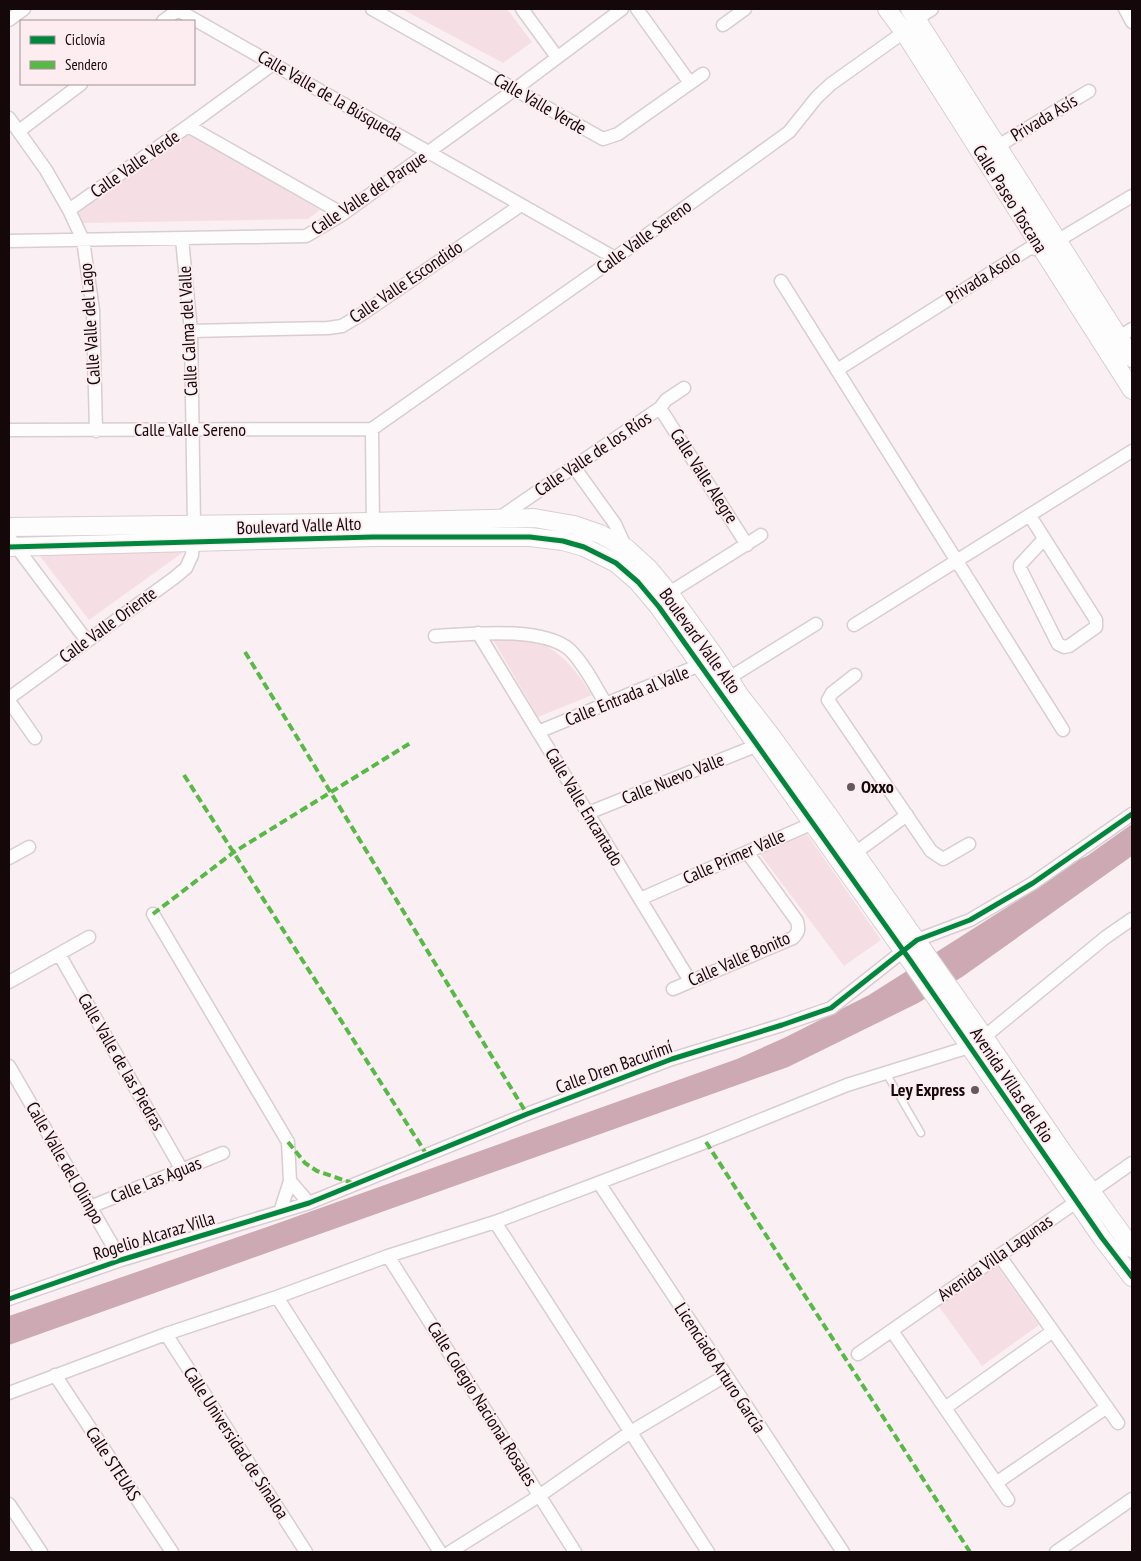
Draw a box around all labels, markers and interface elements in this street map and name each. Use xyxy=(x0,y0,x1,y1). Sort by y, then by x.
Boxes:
legend xyxy=(20,20,195,85)
text: Ciclovía xyxy=(65,30,105,49)
street label: Calle Valle de la Búsqueda xyxy=(254,45,407,146)
text: Sendero xyxy=(65,55,107,74)
street label: Calle Valle Verde xyxy=(490,68,591,139)
street label: Privada Asís xyxy=(1006,89,1081,146)
street label: Calle Valle Verde xyxy=(86,124,184,203)
street label: Calle Paseo Toscana xyxy=(968,141,1053,257)
street label: Calle Valle del Parque xyxy=(306,145,431,240)
street label: Calle Valle Sereno xyxy=(592,194,696,279)
street label: Calle Valle Escondido xyxy=(345,235,467,328)
street label: Privada Asolo xyxy=(941,245,1024,308)
street label: Calle Valle del Lago xyxy=(74,262,105,386)
street label: Calle Calma del Valle xyxy=(173,265,202,397)
street label: Calle Valle de los Ríos xyxy=(530,406,656,501)
street label: Calle Valle Sereno xyxy=(134,418,246,441)
street label: Calle Valle Alegre xyxy=(665,424,744,527)
street label: Boulevard Valle Alto xyxy=(236,512,362,539)
street label: Calle Valle Oriente xyxy=(54,581,161,668)
street label: Boulevard Valle Alto xyxy=(654,583,747,698)
street label: Calle Entrada al Valle xyxy=(561,660,692,731)
street label: Calle Valle Encantado xyxy=(540,744,629,870)
street label: Calle Nuevo Valle xyxy=(618,748,727,809)
place label: Oxxo xyxy=(861,775,894,798)
marker: Oxxo xyxy=(845,781,857,793)
street label: Calle Primer Valle xyxy=(679,824,788,889)
street label: Calle Valle Bonito xyxy=(684,926,794,991)
street label: Calle Valle de las Piedras xyxy=(73,989,170,1134)
street label: Avenida Villas del Rio xyxy=(965,1023,1059,1147)
street label: Calle Dren Bacurimí xyxy=(552,1035,676,1098)
place label: Ley Express xyxy=(891,1078,965,1101)
marker: Ley Express xyxy=(969,1084,981,1096)
street label: Calle Valle del Olimpo xyxy=(21,1098,110,1228)
street label: Calle Las Aguas xyxy=(107,1151,205,1208)
street label: Rogelio Alcaraz Villa xyxy=(90,1206,217,1265)
street label: Avenida Villa Lagunas xyxy=(933,1209,1057,1306)
street label: Licenciado Arturo García xyxy=(670,1298,771,1437)
street label: Calle Colegio Nacional Rosales xyxy=(422,1317,542,1490)
street label: Calle Universidad de Sinaloa xyxy=(179,1362,294,1523)
street label: Calle STEUAS xyxy=(81,1422,146,1505)

